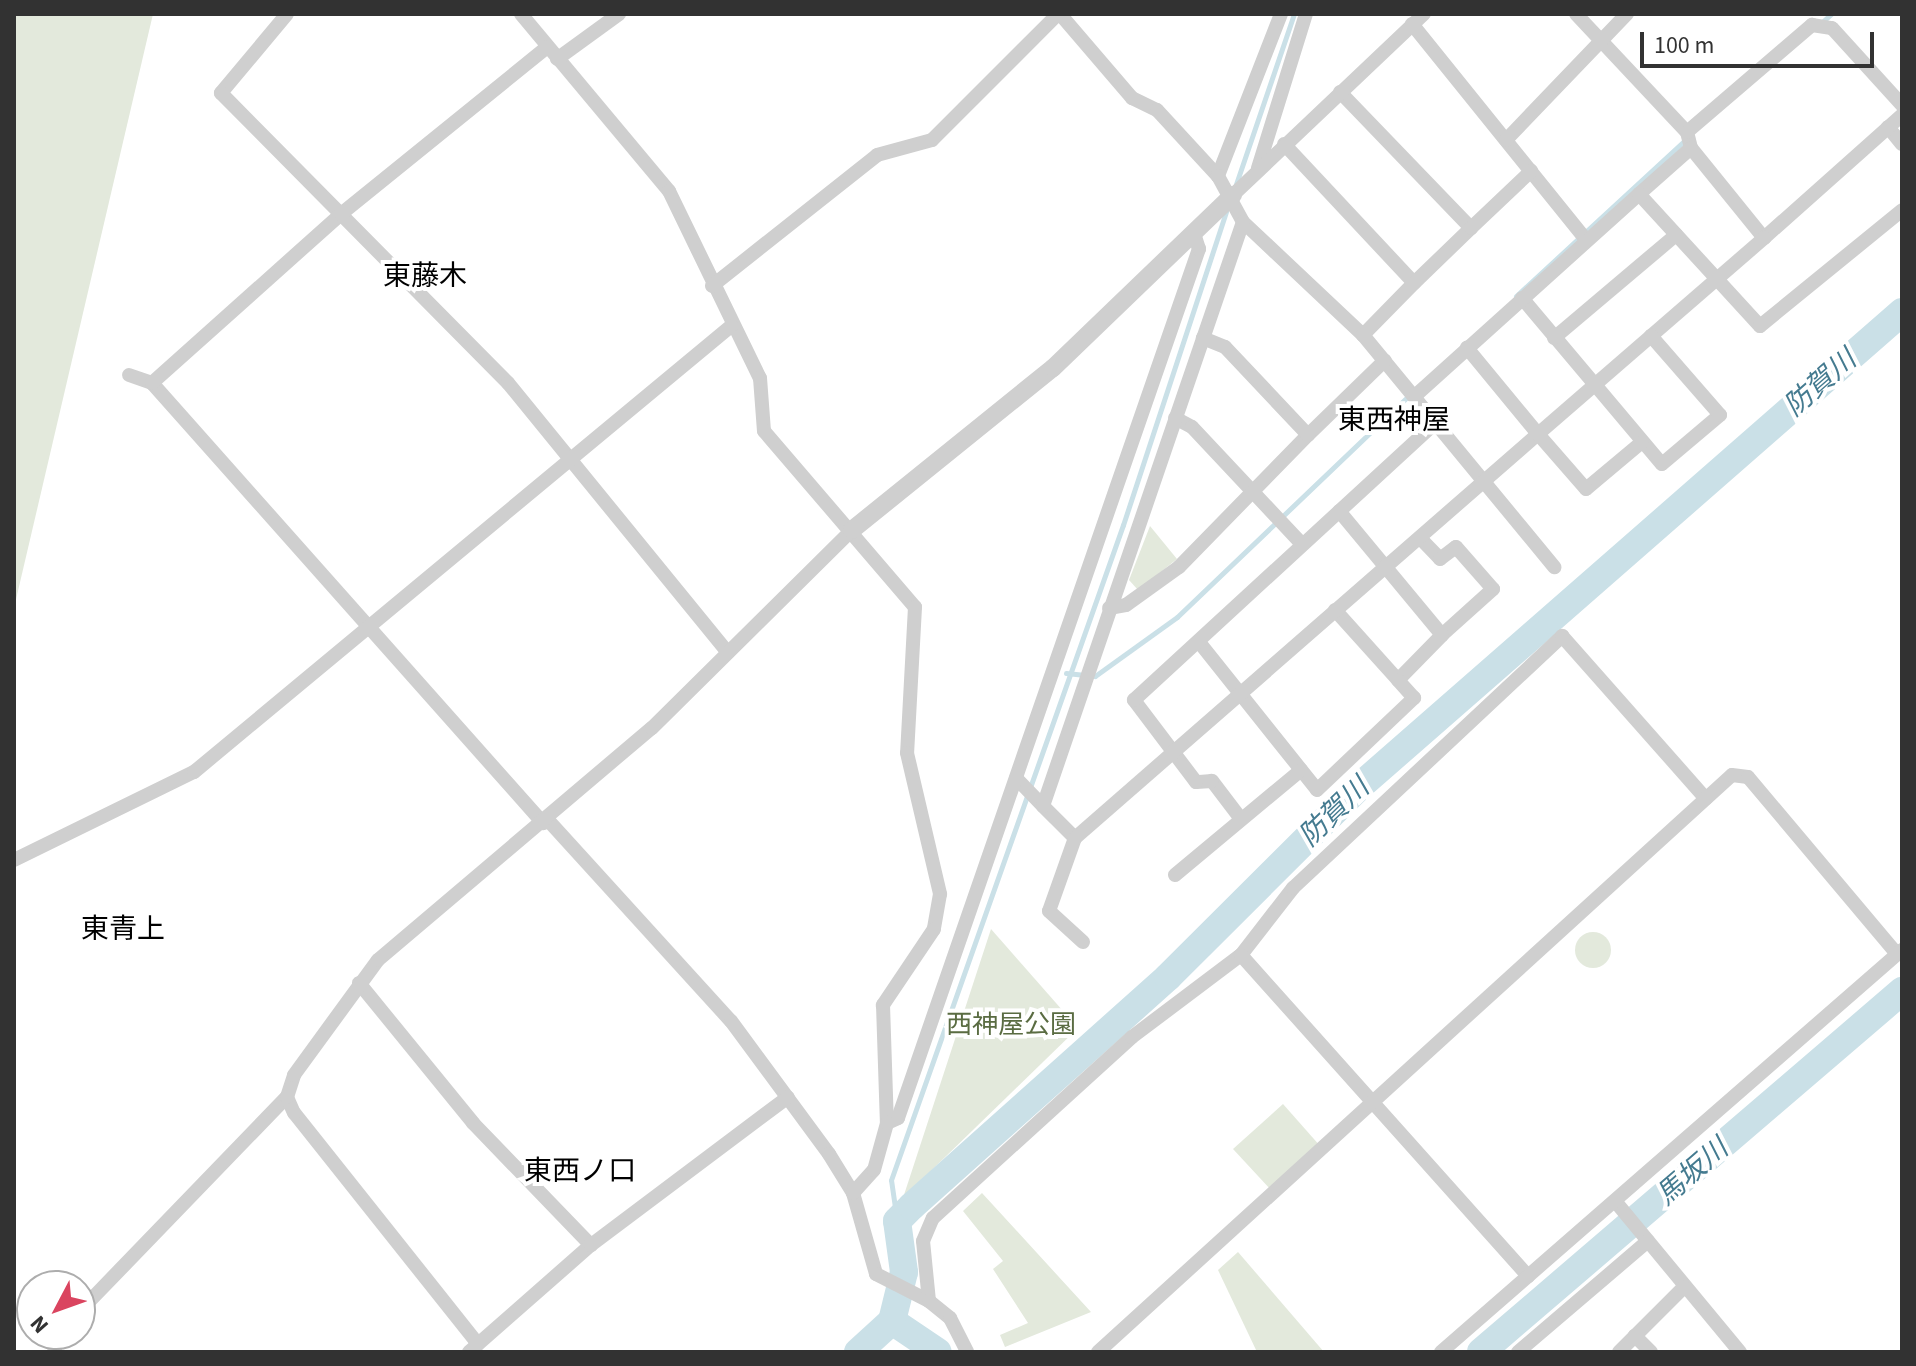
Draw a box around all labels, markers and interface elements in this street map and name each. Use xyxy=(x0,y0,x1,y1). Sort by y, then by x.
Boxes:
scale bar xyxy=(1644,16,1878,66)
text: 100 m xyxy=(1654,28,1714,63)
district label: 東藤木 xyxy=(383,259,467,293)
water label: 防賀川 xyxy=(1777,343,1863,423)
district label: 東西神屋 xyxy=(1338,403,1450,437)
water label: 防賀川 xyxy=(1292,771,1376,853)
district label: 東青上 xyxy=(81,912,165,946)
park label: 西神屋公園 xyxy=(946,1009,1076,1041)
water label: 馬坂川 xyxy=(1649,1132,1735,1212)
district label: 東西ノ口 xyxy=(524,1154,636,1188)
north arrow xyxy=(16,1270,96,1350)
text: N xyxy=(23,1308,56,1340)

